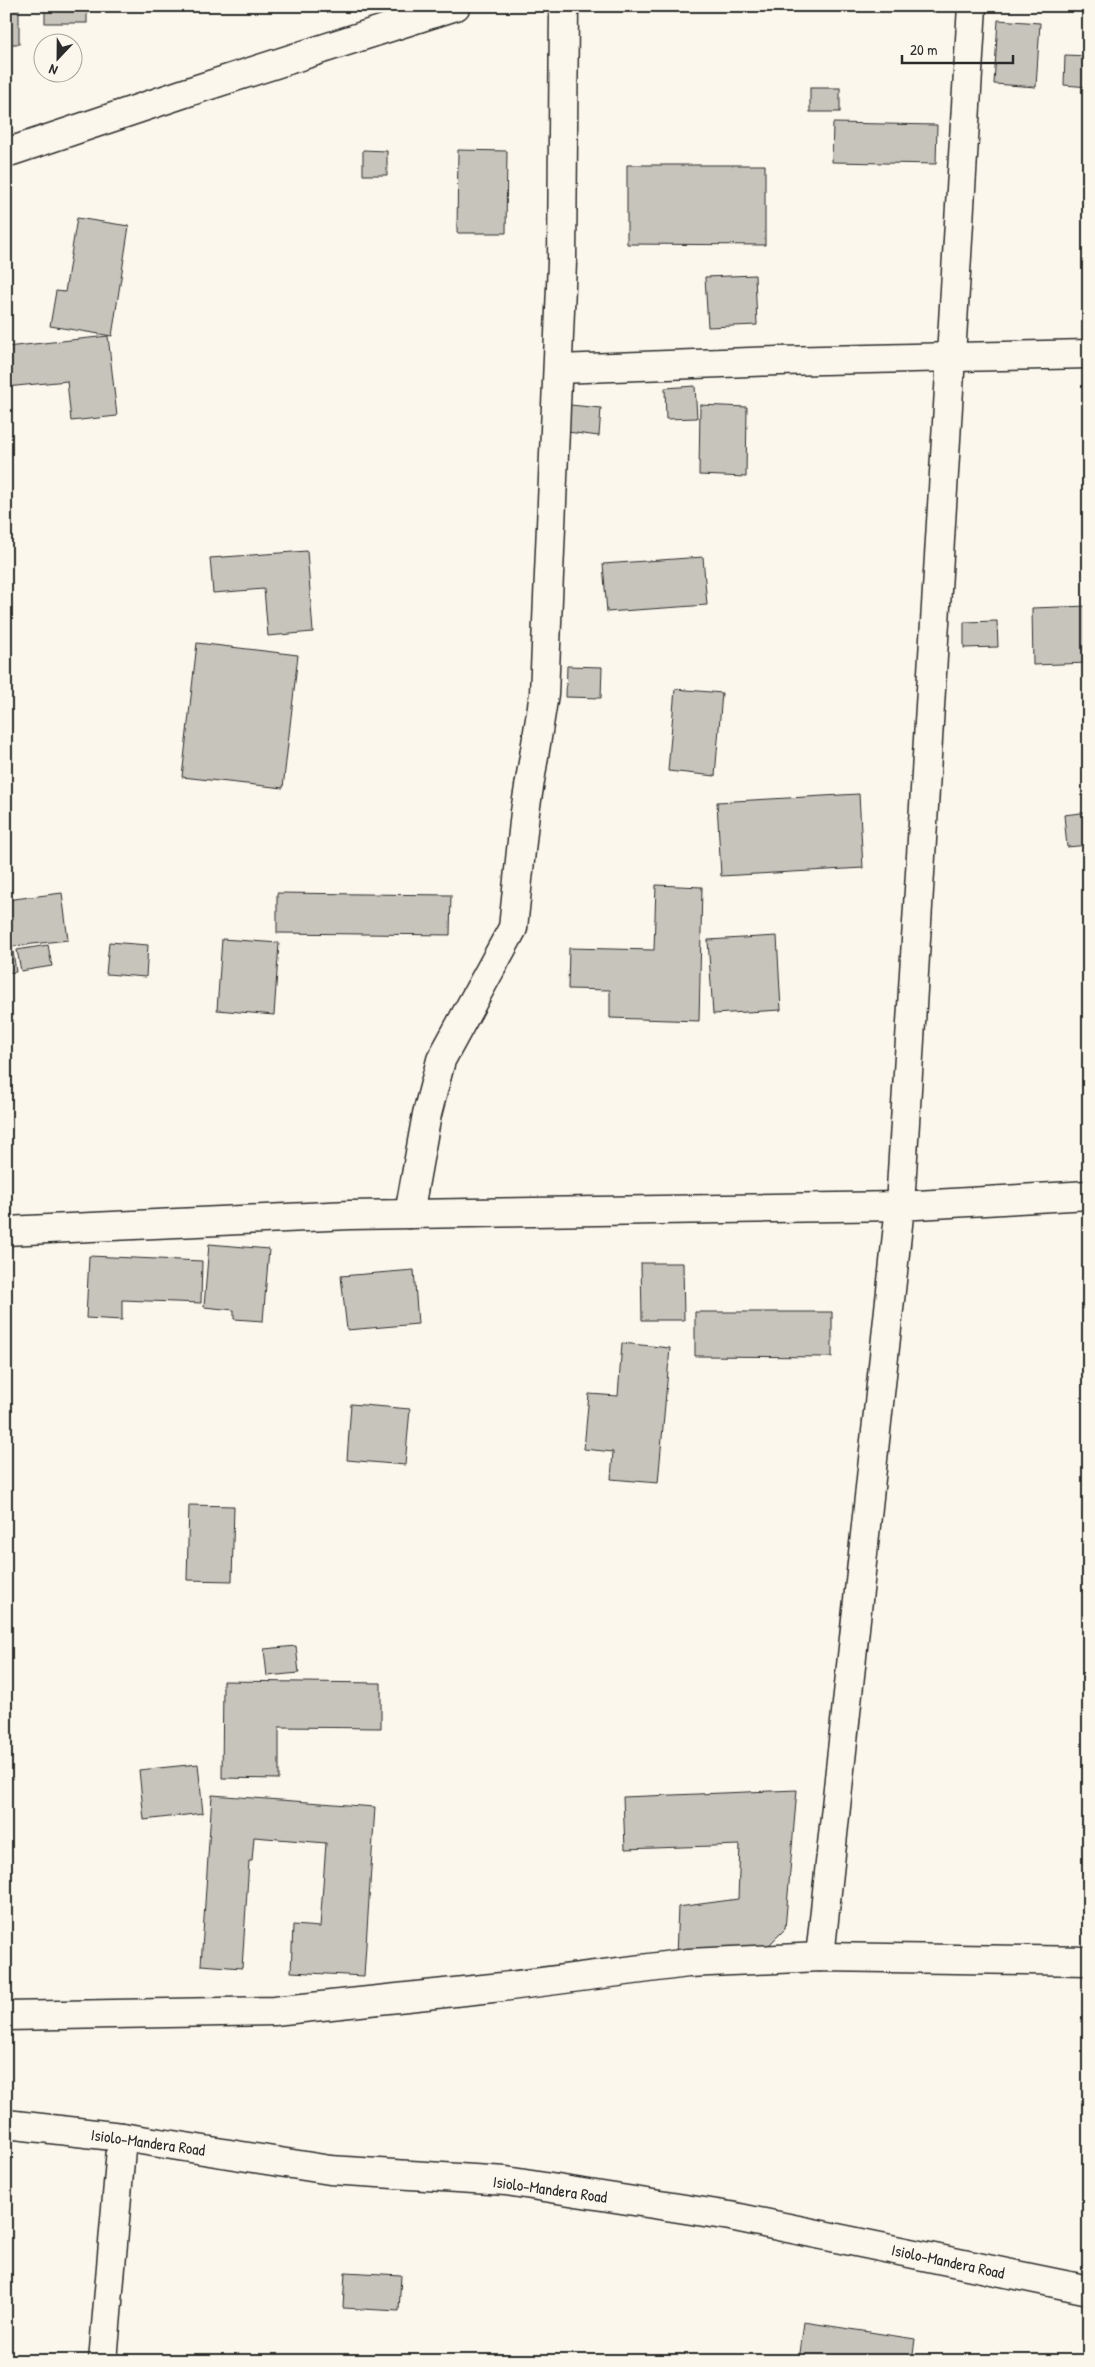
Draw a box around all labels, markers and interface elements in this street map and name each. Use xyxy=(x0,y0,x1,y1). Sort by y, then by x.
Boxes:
north arrow xyxy=(32,32,82,82)
scale bar xyxy=(902,32,1014,64)
text: 20 m xyxy=(910,39,937,60)
text: N xyxy=(45,60,60,81)
street label: Isiolo-Mandera Road xyxy=(89,2123,207,2161)
street label: Isiolo-Mandera Road xyxy=(491,2170,609,2208)
street label: Isiolo-Mandera Road xyxy=(889,2238,1007,2284)

